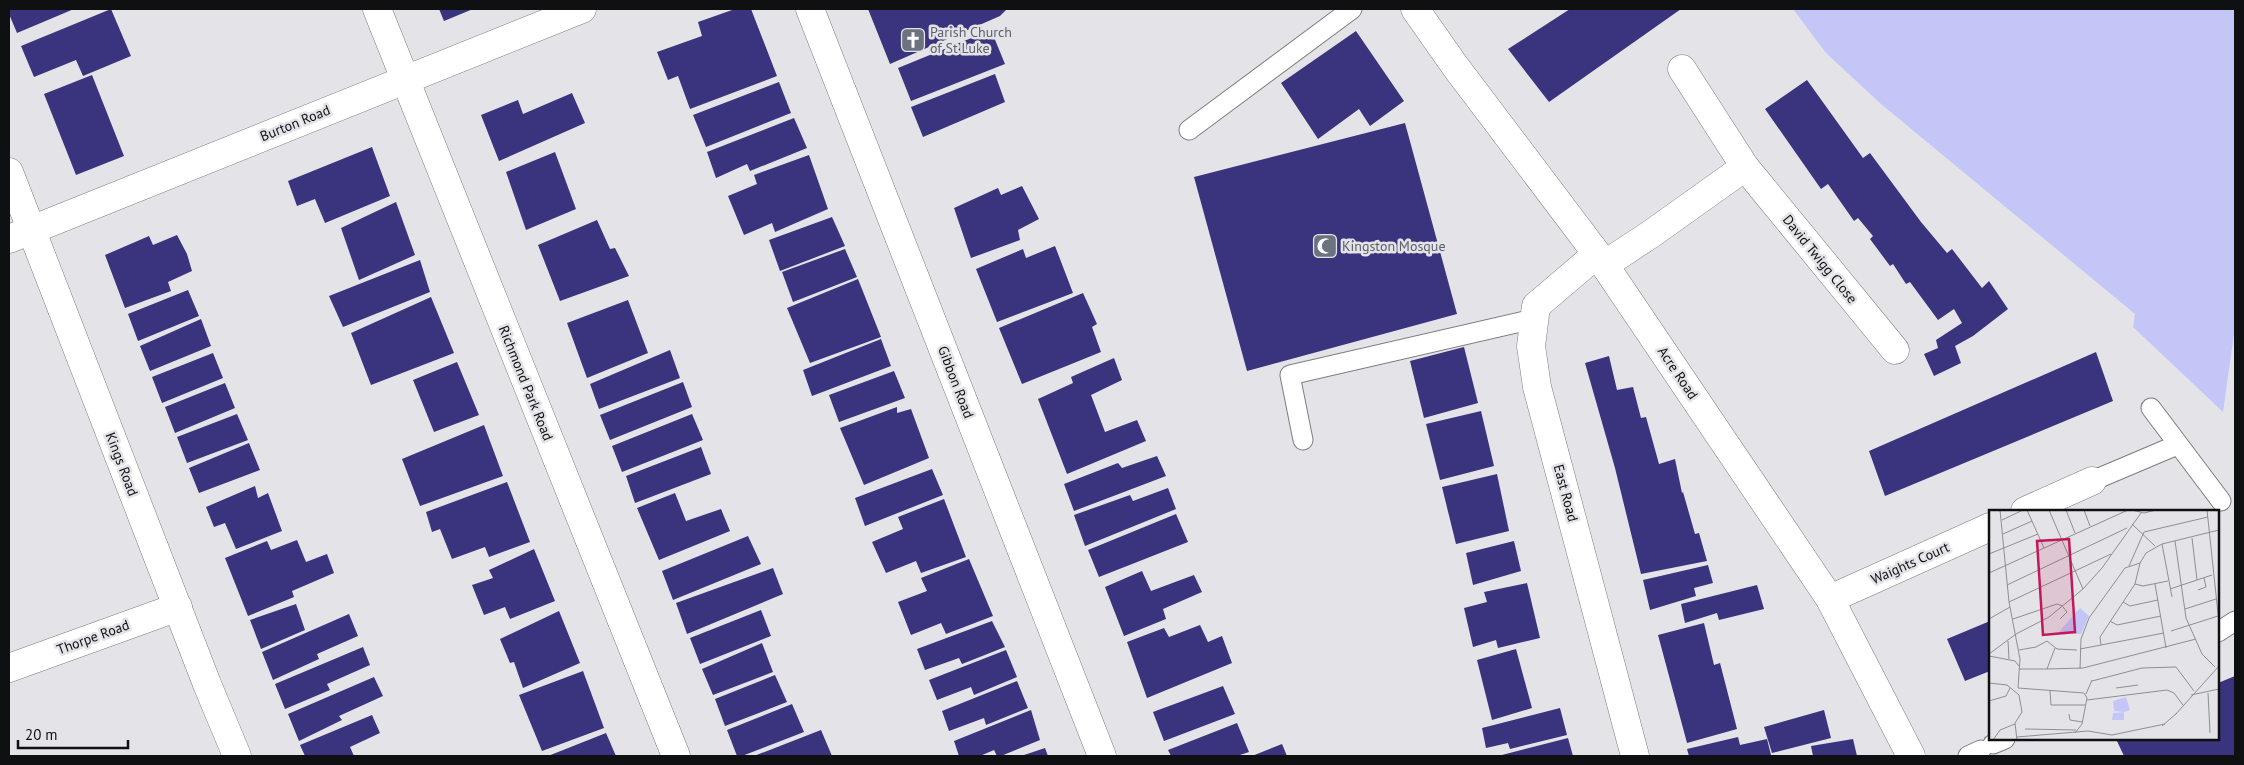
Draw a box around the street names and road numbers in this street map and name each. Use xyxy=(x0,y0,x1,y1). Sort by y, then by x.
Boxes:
street label: Burton Road xyxy=(257,101,333,145)
street label: David Twigg Close xyxy=(1779,211,1861,307)
street label: Richmond Park Road xyxy=(495,323,557,443)
street label: Gibbon Road xyxy=(934,343,978,421)
street label: Acre Road xyxy=(1654,343,1702,403)
street label: Kings Road xyxy=(102,430,142,498)
street label: East Road xyxy=(1550,462,1582,524)
street label: Waights Court xyxy=(1868,538,1952,588)
street label: Thorpe Road xyxy=(54,616,132,658)

